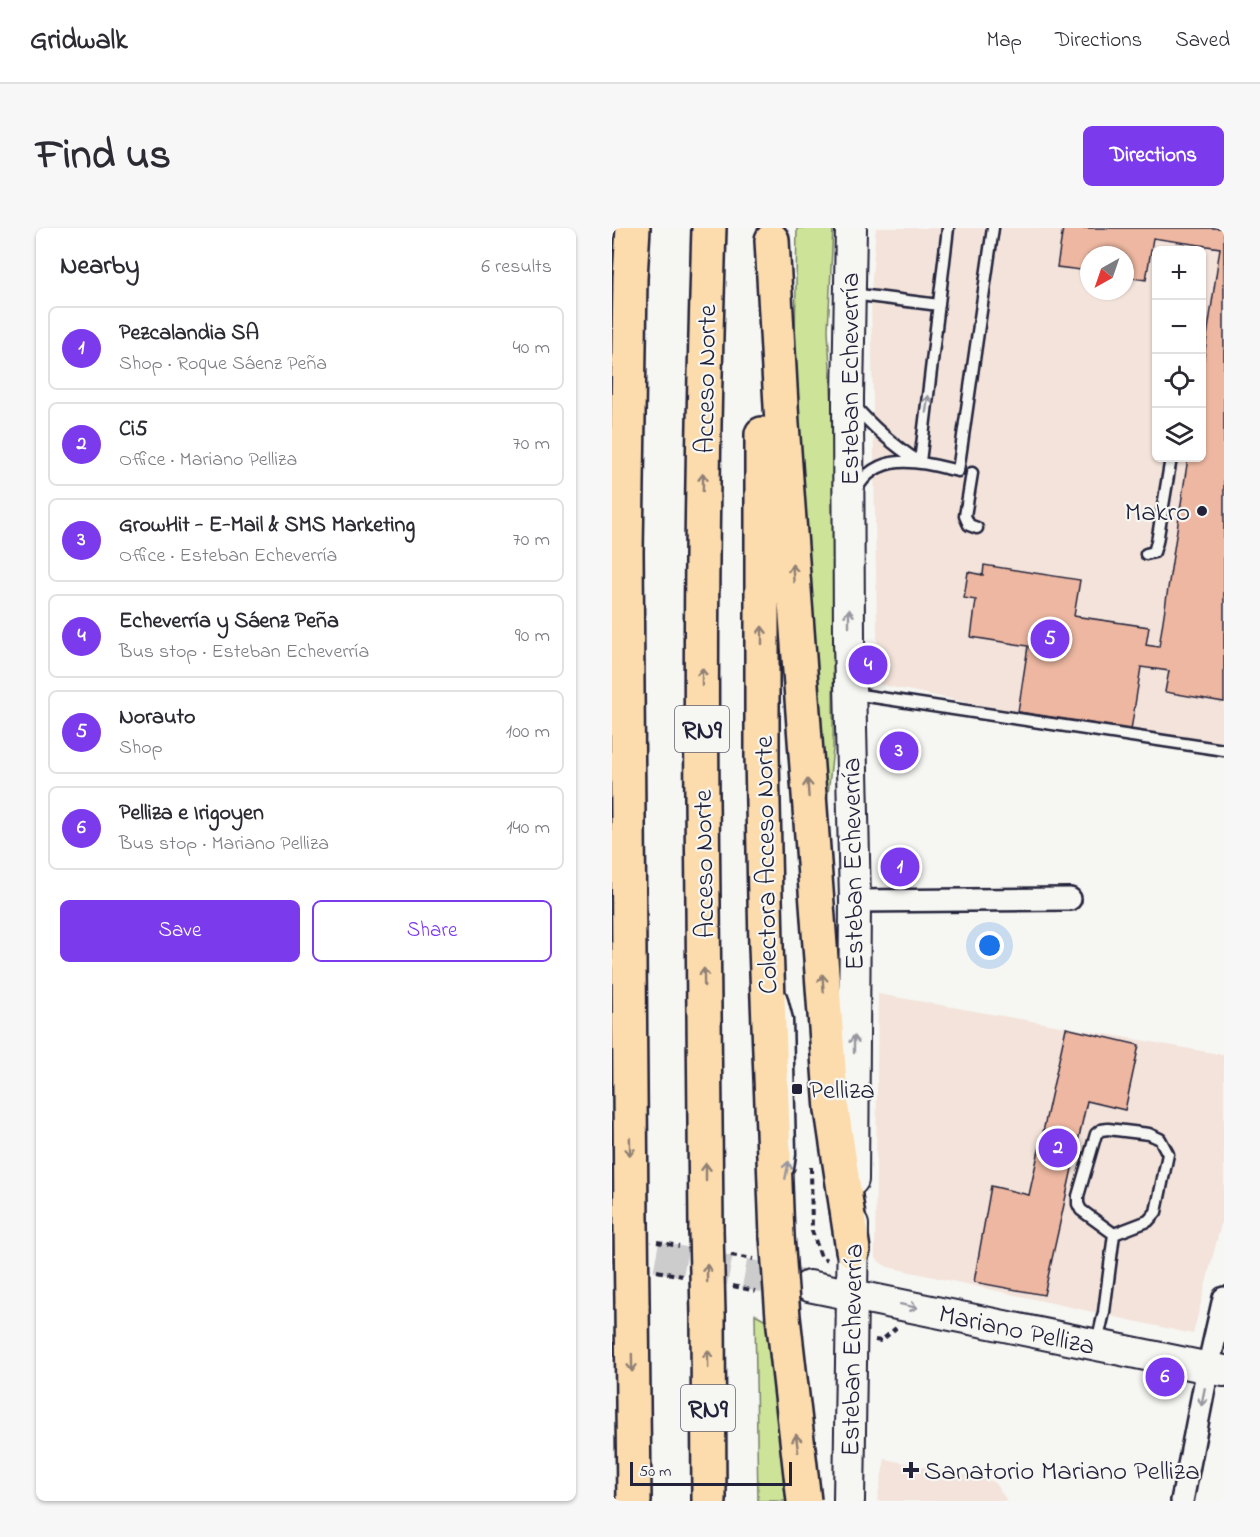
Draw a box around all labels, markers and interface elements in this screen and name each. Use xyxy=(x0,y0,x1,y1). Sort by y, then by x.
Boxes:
text: Gridwalk xyxy=(30,21,127,62)
text: Map xyxy=(986,26,1022,56)
text: Directions xyxy=(1055,26,1142,56)
text: Saved xyxy=(1175,26,1230,56)
text: Find us xyxy=(36,126,171,187)
button: Directions xyxy=(1083,126,1224,186)
north arrow xyxy=(1080,246,1134,300)
map controls xyxy=(1152,246,1206,462)
button: + xyxy=(1152,246,1206,300)
text: Nearby xyxy=(60,248,139,286)
text: 6 results xyxy=(481,253,552,282)
street label: Esteban Echeverría xyxy=(832,273,871,485)
button: − xyxy=(1152,300,1206,354)
street label: Acceso Norte xyxy=(687,303,728,454)
text: Pezcalandia SA xyxy=(119,318,259,350)
text: 1 xyxy=(78,334,85,363)
text: 40 m xyxy=(513,334,550,363)
text: Shop · Roque Sáenz Peña xyxy=(119,350,327,379)
button: locate xyxy=(1152,354,1206,408)
one-way arrow xyxy=(921,394,932,414)
button: layers xyxy=(1152,408,1206,462)
text: Ci5 xyxy=(119,414,148,446)
text: 2 xyxy=(77,430,86,459)
text: 70 m xyxy=(513,430,550,459)
text: Office · Mariano Pelliza xyxy=(119,446,297,475)
one-way arrow xyxy=(698,472,709,492)
place label: Makro xyxy=(1125,494,1190,533)
marker: Makro xyxy=(1195,504,1209,518)
text: GrowHit - E-Mail & SMS Marketing xyxy=(119,510,415,542)
text: 3 xyxy=(77,526,86,555)
text: 70 m xyxy=(513,526,550,555)
text: Office · Esteban Echeverría xyxy=(119,542,337,571)
one-way arrow xyxy=(787,564,798,584)
text: Echeverría y Sáenz Peña xyxy=(119,606,339,638)
one-way arrow xyxy=(843,609,855,629)
pin: 5 xyxy=(1030,616,1070,662)
text: 4 xyxy=(77,622,86,651)
text: 90 m xyxy=(515,622,550,651)
one-way arrow xyxy=(756,625,768,645)
text: Bus stop · Esteban Echeverría xyxy=(119,638,369,667)
pin: 4 xyxy=(848,642,888,688)
one-way arrow xyxy=(696,667,708,687)
text: Norauto xyxy=(119,702,195,734)
road number: RN9 xyxy=(675,706,729,752)
text: 5 xyxy=(76,718,87,747)
text: 100 m xyxy=(506,718,550,747)
pin: 3 xyxy=(880,728,918,774)
text: Shop xyxy=(119,734,163,763)
street label: Colectora Acceso Norte xyxy=(746,734,789,995)
street label: Esteban Echeverría xyxy=(833,757,876,971)
one-way arrow xyxy=(803,779,814,799)
street label: Acceso Norte xyxy=(685,788,726,939)
text: Pelliza e Irigoyen xyxy=(119,798,264,830)
text: 6 xyxy=(77,814,86,843)
text: 140 m xyxy=(506,814,550,843)
text: Bus stop · Mariano Pelliza xyxy=(119,830,329,859)
pin: 1 xyxy=(880,844,920,890)
button: Save xyxy=(60,900,300,962)
button: Share xyxy=(312,900,552,962)
your location xyxy=(975,931,1004,960)
one-way arrow xyxy=(698,967,710,987)
one-way arrow xyxy=(817,973,828,993)
one-way arrow xyxy=(848,1035,860,1055)
place label: Pelliza xyxy=(809,1072,875,1111)
marker: Pelliza xyxy=(790,1082,804,1096)
pin: 2 xyxy=(1038,1126,1078,1170)
one-way arrow xyxy=(624,1137,636,1157)
one-way arrow xyxy=(782,1161,793,1181)
one-way arrow xyxy=(700,1162,712,1182)
street label: Esteban Echeverría xyxy=(832,1243,875,1457)
one-way arrow xyxy=(701,1263,713,1283)
street label: Mariano Pelliza xyxy=(935,1296,1098,1367)
one-way arrow xyxy=(899,1301,919,1312)
one-way arrow xyxy=(702,1349,714,1369)
one-way arrow xyxy=(626,1352,638,1372)
pin: 6 xyxy=(1146,1354,1184,1400)
road number: RN9 xyxy=(681,1385,735,1431)
one-way arrow xyxy=(1197,1386,1208,1406)
one-way arrow xyxy=(792,1433,803,1453)
place label: Sanatorio Mariano Pelliza xyxy=(924,1453,1200,1492)
scale bar xyxy=(630,1459,792,1486)
text: 50 m xyxy=(639,1460,671,1484)
marker: Sanatorio Mariano Pelliza xyxy=(902,1461,920,1479)

